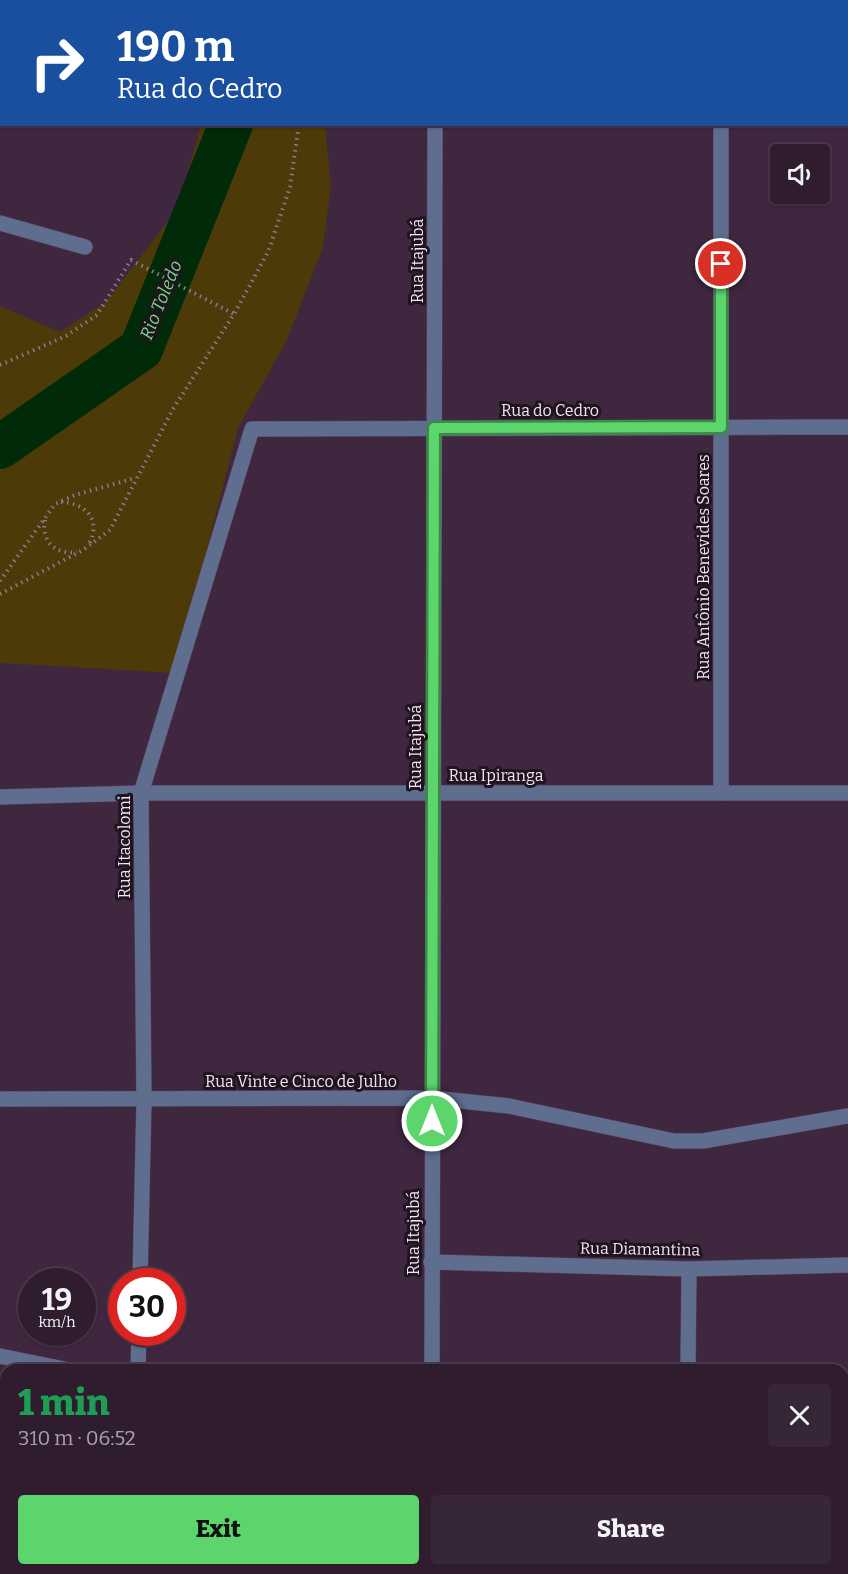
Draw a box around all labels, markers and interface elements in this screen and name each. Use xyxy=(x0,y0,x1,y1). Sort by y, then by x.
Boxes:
text: 190 m xyxy=(117,22,234,72)
icon: right xyxy=(18,24,96,102)
text: Rua do Cedro xyxy=(117,73,282,105)
map controls xyxy=(770,144,830,204)
button: sound xyxy=(770,144,830,204)
street label: Rua Itajubá xyxy=(408,219,427,303)
pin xyxy=(695,238,746,289)
icon: arrive xyxy=(704,247,737,280)
water label: Rio Toledo xyxy=(135,257,187,343)
street label: Rua do Cedro xyxy=(501,401,599,420)
street label: Rua Antônio Benevides Soares xyxy=(694,454,713,680)
street label: Rua Itajubá xyxy=(406,705,425,789)
street label: Rua Ipiranga xyxy=(448,766,544,785)
street label: Rua Itacolomi xyxy=(115,795,134,899)
street label: Rua Vinte e Cinco de Julho xyxy=(205,1072,397,1091)
position arrow xyxy=(400,1089,464,1153)
street label: Rua Itajubá xyxy=(404,1191,423,1275)
street label: Rua Diamantina xyxy=(580,1238,701,1260)
speed limit sign: 30 xyxy=(108,1268,186,1346)
text: 19 xyxy=(42,1282,72,1318)
text: km/h xyxy=(38,1313,76,1331)
text: 1 min xyxy=(18,1381,110,1425)
button: close xyxy=(768,1384,831,1447)
text: 310 m · 06:52 xyxy=(18,1426,136,1450)
button: Exit xyxy=(18,1495,419,1564)
button: Share xyxy=(431,1495,831,1564)

